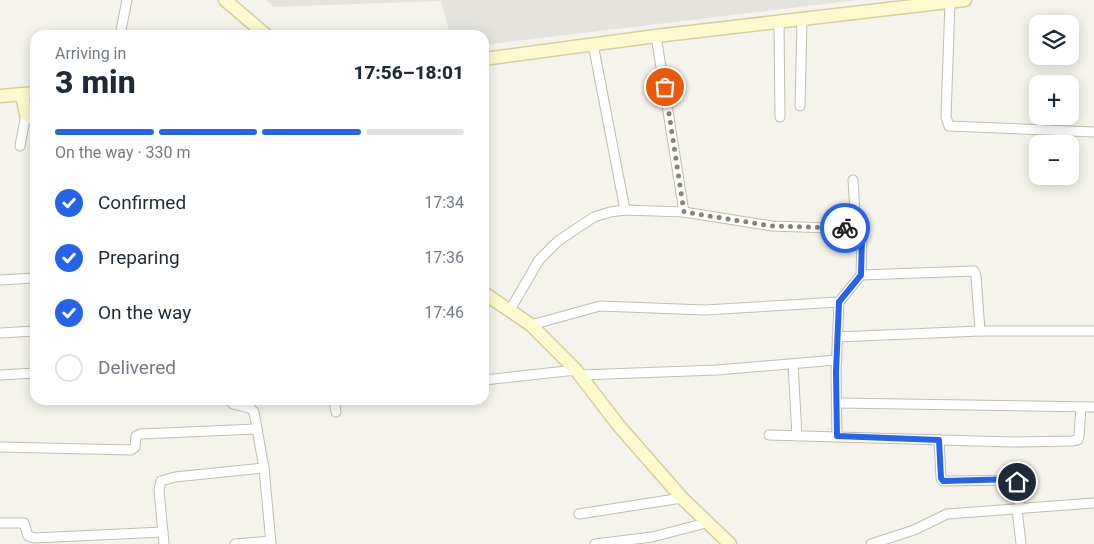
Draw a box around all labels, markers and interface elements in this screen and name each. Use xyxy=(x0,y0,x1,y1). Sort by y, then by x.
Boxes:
map controls xyxy=(1029,15,1079,185)
button: layers xyxy=(1029,15,1079,65)
text: Arriving in xyxy=(55,44,126,63)
text: 17:56–18:01 xyxy=(353,61,464,84)
text: 3 min xyxy=(55,63,136,101)
pin xyxy=(644,66,686,108)
icon: bag xyxy=(651,73,679,101)
button: + xyxy=(1029,75,1079,125)
button: − xyxy=(1029,135,1079,185)
text: On the way · 330 m xyxy=(55,143,191,162)
icon: check xyxy=(55,189,83,217)
text: Confirmed xyxy=(98,191,186,214)
text: 17:34 xyxy=(424,193,464,212)
courier xyxy=(820,203,870,253)
icon: bike xyxy=(831,214,859,242)
icon: check xyxy=(55,244,83,272)
text: Preparing xyxy=(98,246,180,269)
text: 17:36 xyxy=(424,248,464,267)
icon: check xyxy=(55,299,83,327)
text: On the way xyxy=(98,301,191,324)
text: 17:46 xyxy=(424,303,464,322)
text: Delivered xyxy=(98,356,176,379)
pin xyxy=(996,461,1038,503)
icon: home xyxy=(1003,468,1031,496)

